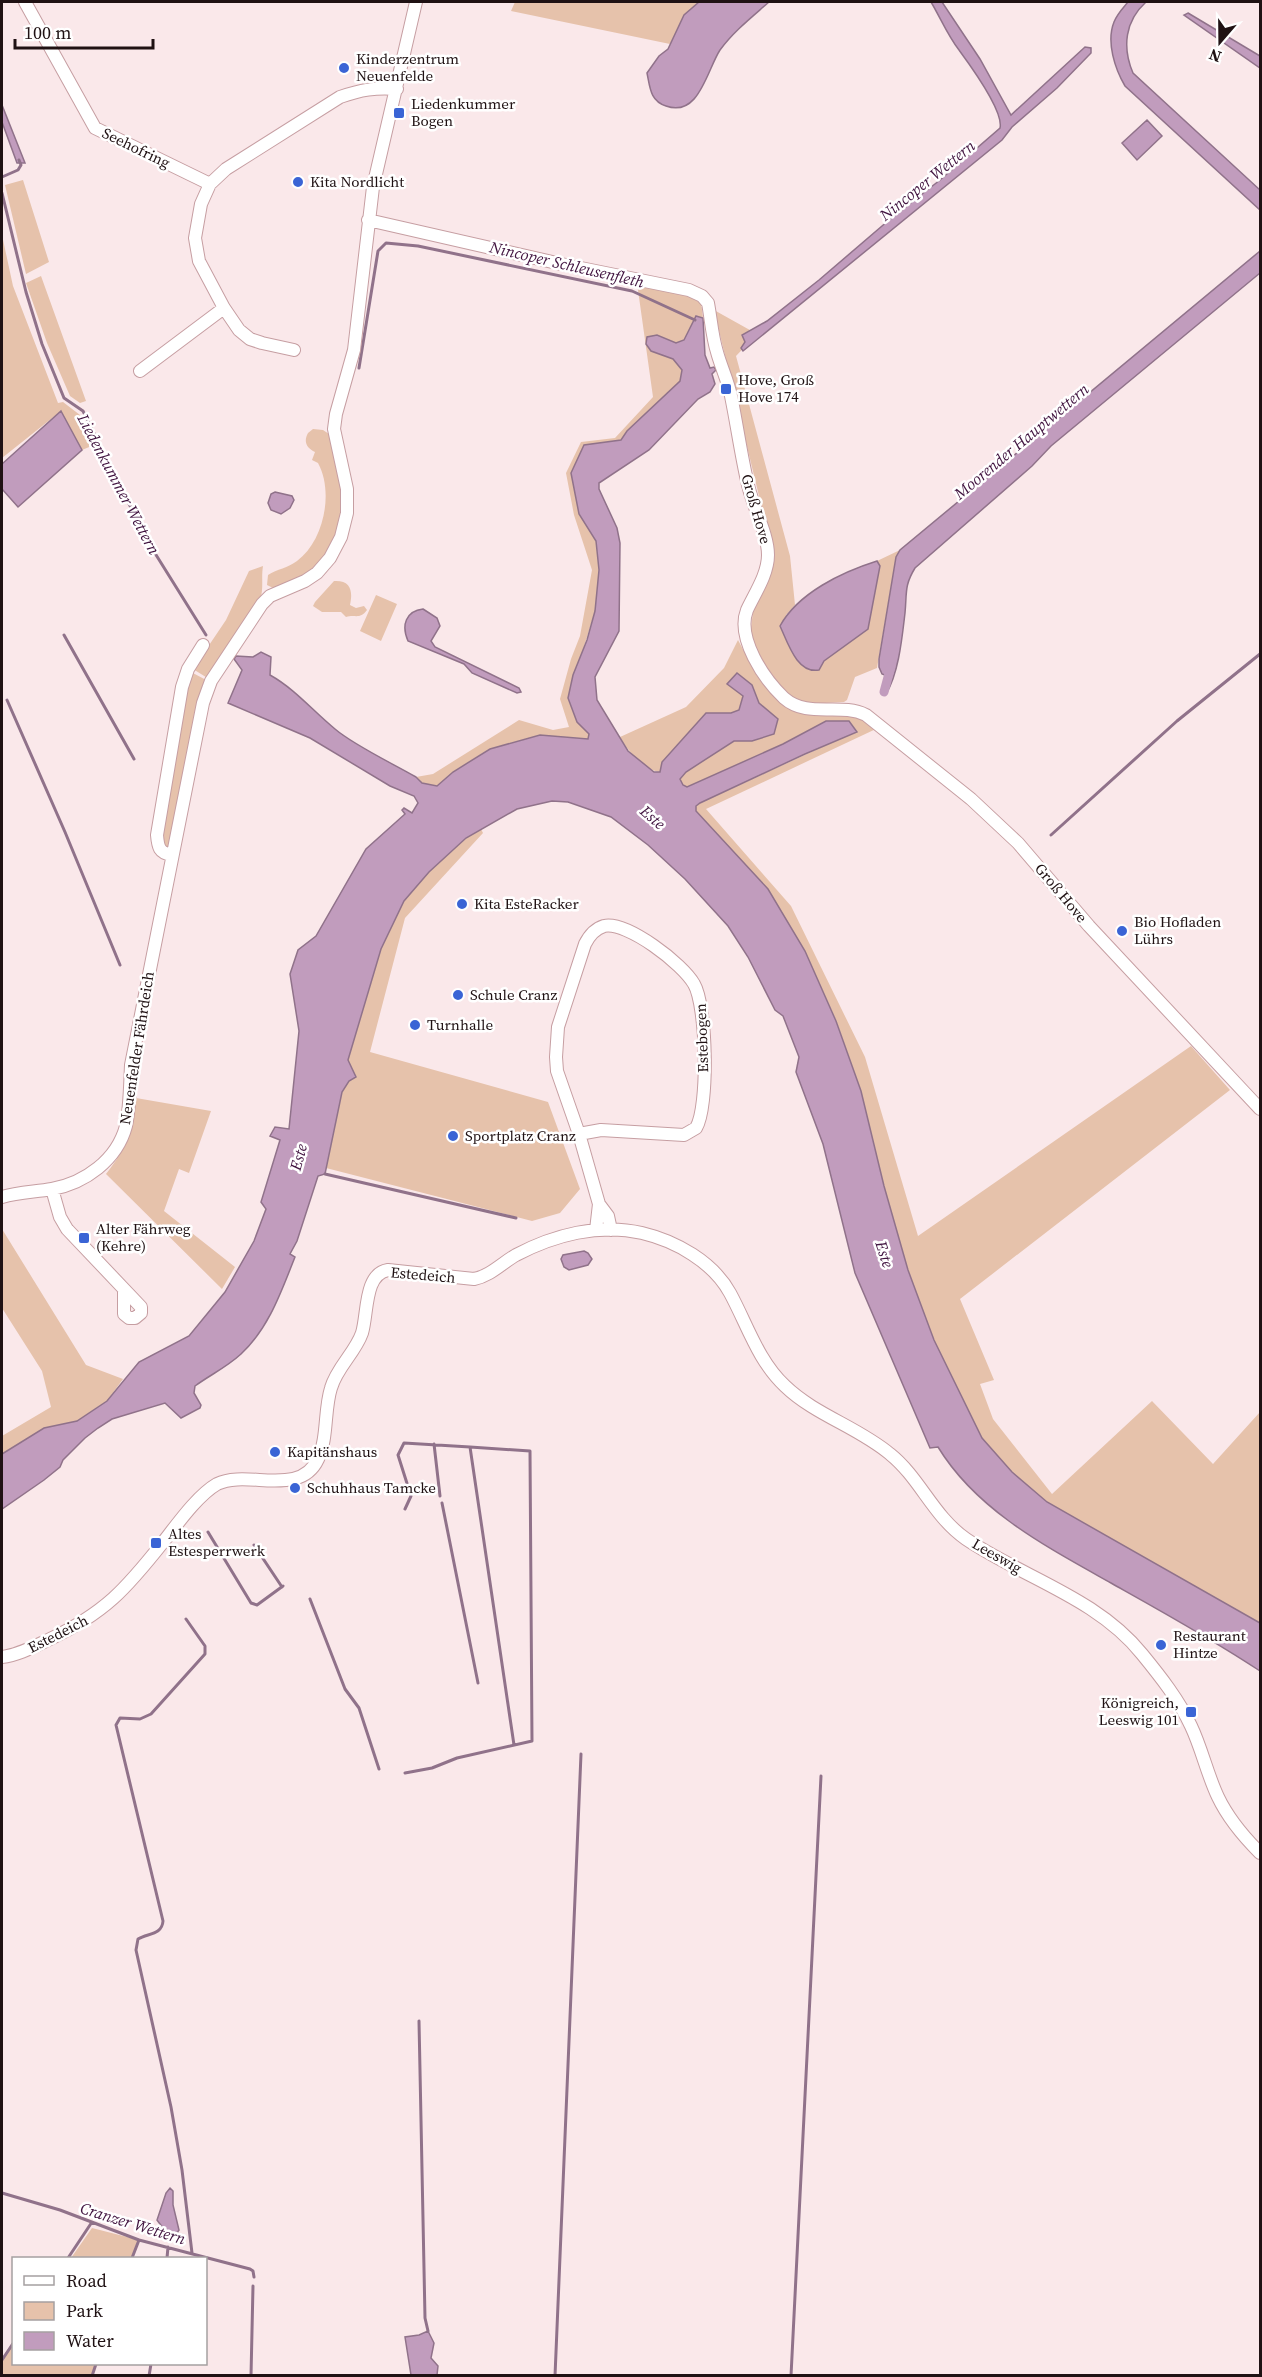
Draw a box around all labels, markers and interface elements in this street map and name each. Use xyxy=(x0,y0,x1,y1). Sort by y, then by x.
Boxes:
scale bar xyxy=(15,12,153,50)
north arrow xyxy=(1190,12,1250,72)
text: 100 m xyxy=(24,20,71,45)
text: N xyxy=(1205,44,1224,68)
place label: Kinderzentrum Neuenfelde xyxy=(356,48,460,86)
marker: Kinderzentrum Neuenfelde xyxy=(337,61,351,75)
place label: Liedenkummer Bogen xyxy=(411,93,516,131)
marker: Liedenkummer Bogen xyxy=(392,106,406,120)
street label: Seehofring xyxy=(99,122,174,173)
water label: Nincoper Wettern xyxy=(874,135,979,226)
place label: Kita Nordlicht xyxy=(310,171,404,192)
marker: Kita Nordlicht xyxy=(291,175,305,189)
water label: Nincoper Schleusenfleth xyxy=(487,235,647,293)
place label: Hove, Groß Hove 174 xyxy=(738,369,814,407)
water label: Moorender Hauptwettern xyxy=(948,378,1093,505)
marker: Hove, Groß Hove 174 xyxy=(719,382,733,396)
water label: Liedenkummer Wettern xyxy=(72,409,165,558)
street label: Groß Hove xyxy=(737,471,777,547)
water label: Este xyxy=(635,799,671,834)
street label: Groß Hove xyxy=(1030,858,1093,927)
place label: Kita EsteRacker xyxy=(474,893,580,914)
marker: Kita EsteRacker xyxy=(455,897,469,911)
place label: Bio Hofladen Lührs xyxy=(1134,911,1221,949)
marker: Bio Hofladen Lührs xyxy=(1115,924,1129,938)
street label: Neuenfelder Fährdeich xyxy=(114,970,159,1126)
place label: Schule Cranz xyxy=(470,984,557,1005)
marker: Schule Cranz xyxy=(451,988,465,1002)
street label: Estebogen xyxy=(690,1003,713,1073)
place label: Turnhalle xyxy=(427,1014,494,1035)
marker: Turnhalle xyxy=(408,1018,422,1032)
place label: Sportplatz Cranz xyxy=(465,1125,576,1146)
marker: Sportplatz Cranz xyxy=(446,1129,460,1143)
water label: Este xyxy=(284,1141,312,1174)
place label: Alter Fährweg (Kehre) xyxy=(96,1218,191,1256)
marker: Alter Fährweg (Kehre) xyxy=(77,1231,91,1245)
water label: Este xyxy=(870,1237,900,1271)
street label: Estedeich xyxy=(390,1261,456,1288)
place label: Kapitänshaus xyxy=(287,1441,377,1462)
marker: Kapitänshaus xyxy=(268,1445,282,1459)
place label: Schuhhaus Tamcke xyxy=(307,1477,436,1498)
marker: Schuhhaus Tamcke xyxy=(288,1481,302,1495)
place label: Altes Estesperrwerk xyxy=(168,1523,266,1561)
street label: Leeswig xyxy=(968,1533,1026,1578)
marker: Altes Estesperrwerk xyxy=(149,1536,163,1550)
street label: Estedeich xyxy=(24,1609,91,1658)
place label: Restaurant Hintze xyxy=(1173,1625,1246,1663)
marker: Restaurant Hintze xyxy=(1154,1638,1168,1652)
place label: Königreich, Leeswig 101 xyxy=(1099,1692,1179,1730)
marker: Königreich, Leeswig 101 xyxy=(1184,1705,1198,1719)
water label: Cranzer Wettern xyxy=(78,2197,188,2249)
legend xyxy=(12,2257,207,2365)
text: Road xyxy=(66,2268,107,2293)
text: Park xyxy=(66,2298,103,2323)
text: Water xyxy=(66,2328,114,2353)

